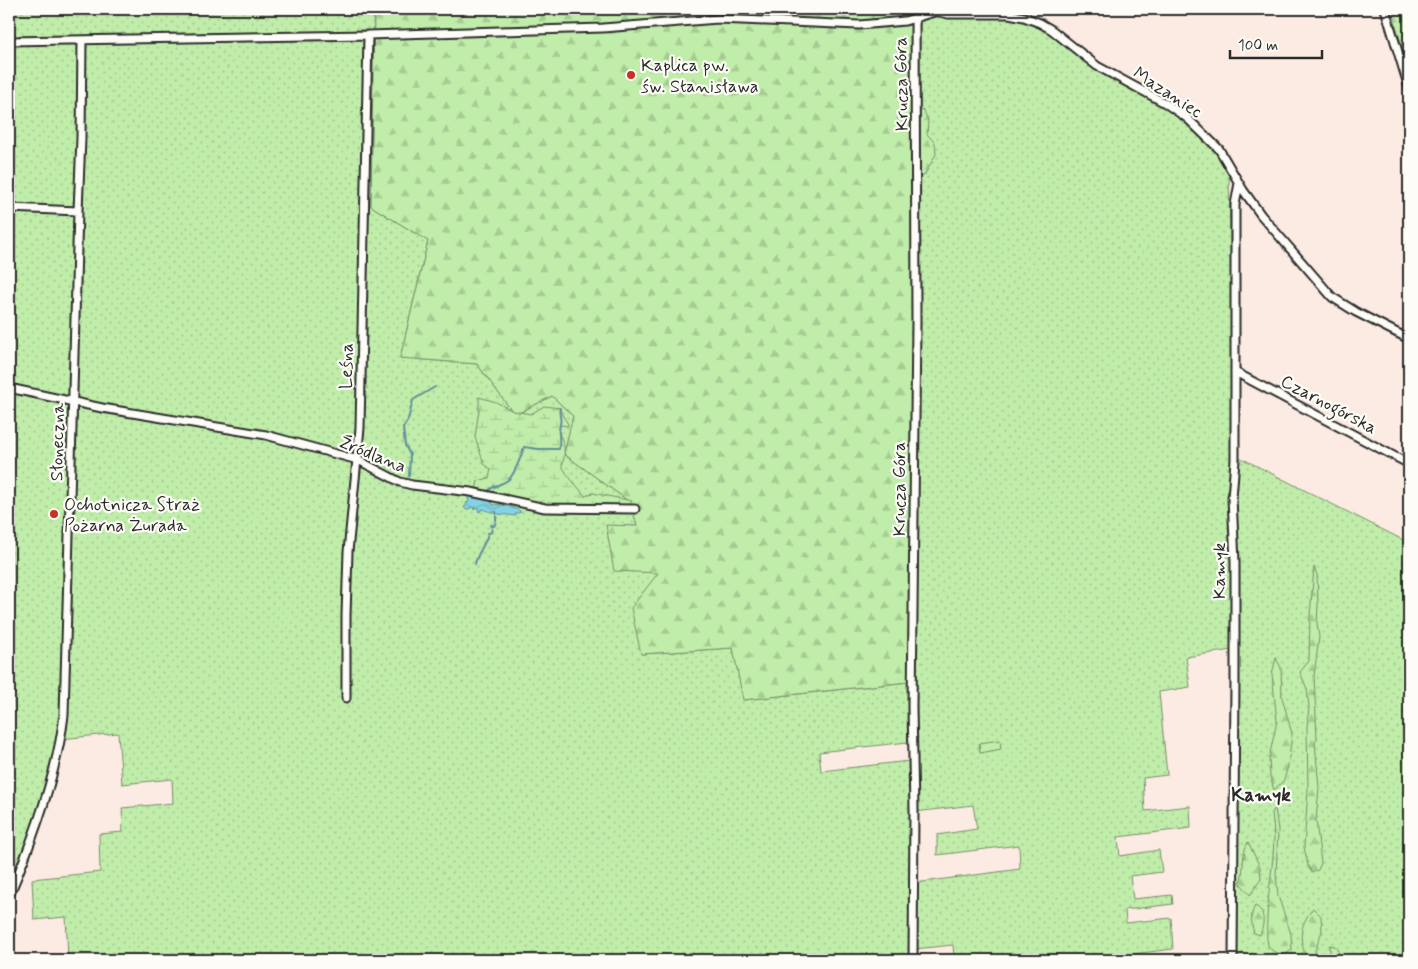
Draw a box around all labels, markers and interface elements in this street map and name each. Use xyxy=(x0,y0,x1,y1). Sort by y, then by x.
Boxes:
scale bar xyxy=(1230,28,1323,60)
text: 100 m xyxy=(1238,36,1278,56)
street label: Krucza Góra xyxy=(889,37,915,131)
place label: Kaplica pw. św. Stanisława xyxy=(641,54,758,99)
street label: Mazaniec xyxy=(1128,62,1207,124)
marker: Kaplica pw. św. Stanisława xyxy=(625,69,637,81)
street label: Leśna xyxy=(335,343,359,389)
street label: Czarnogórska xyxy=(1275,369,1381,442)
street label: Słoneczna xyxy=(45,402,71,481)
street label: Źródlana xyxy=(336,431,410,479)
street label: Krucza Góra xyxy=(888,442,912,536)
place label: Ochotnicza Straż Pożarna Żurada xyxy=(64,493,200,538)
marker: Ochotnicza Straż Pożarna Żurada xyxy=(48,508,60,520)
street label: Kamyk xyxy=(1208,543,1232,599)
district label: Kamyk xyxy=(1231,783,1291,808)

